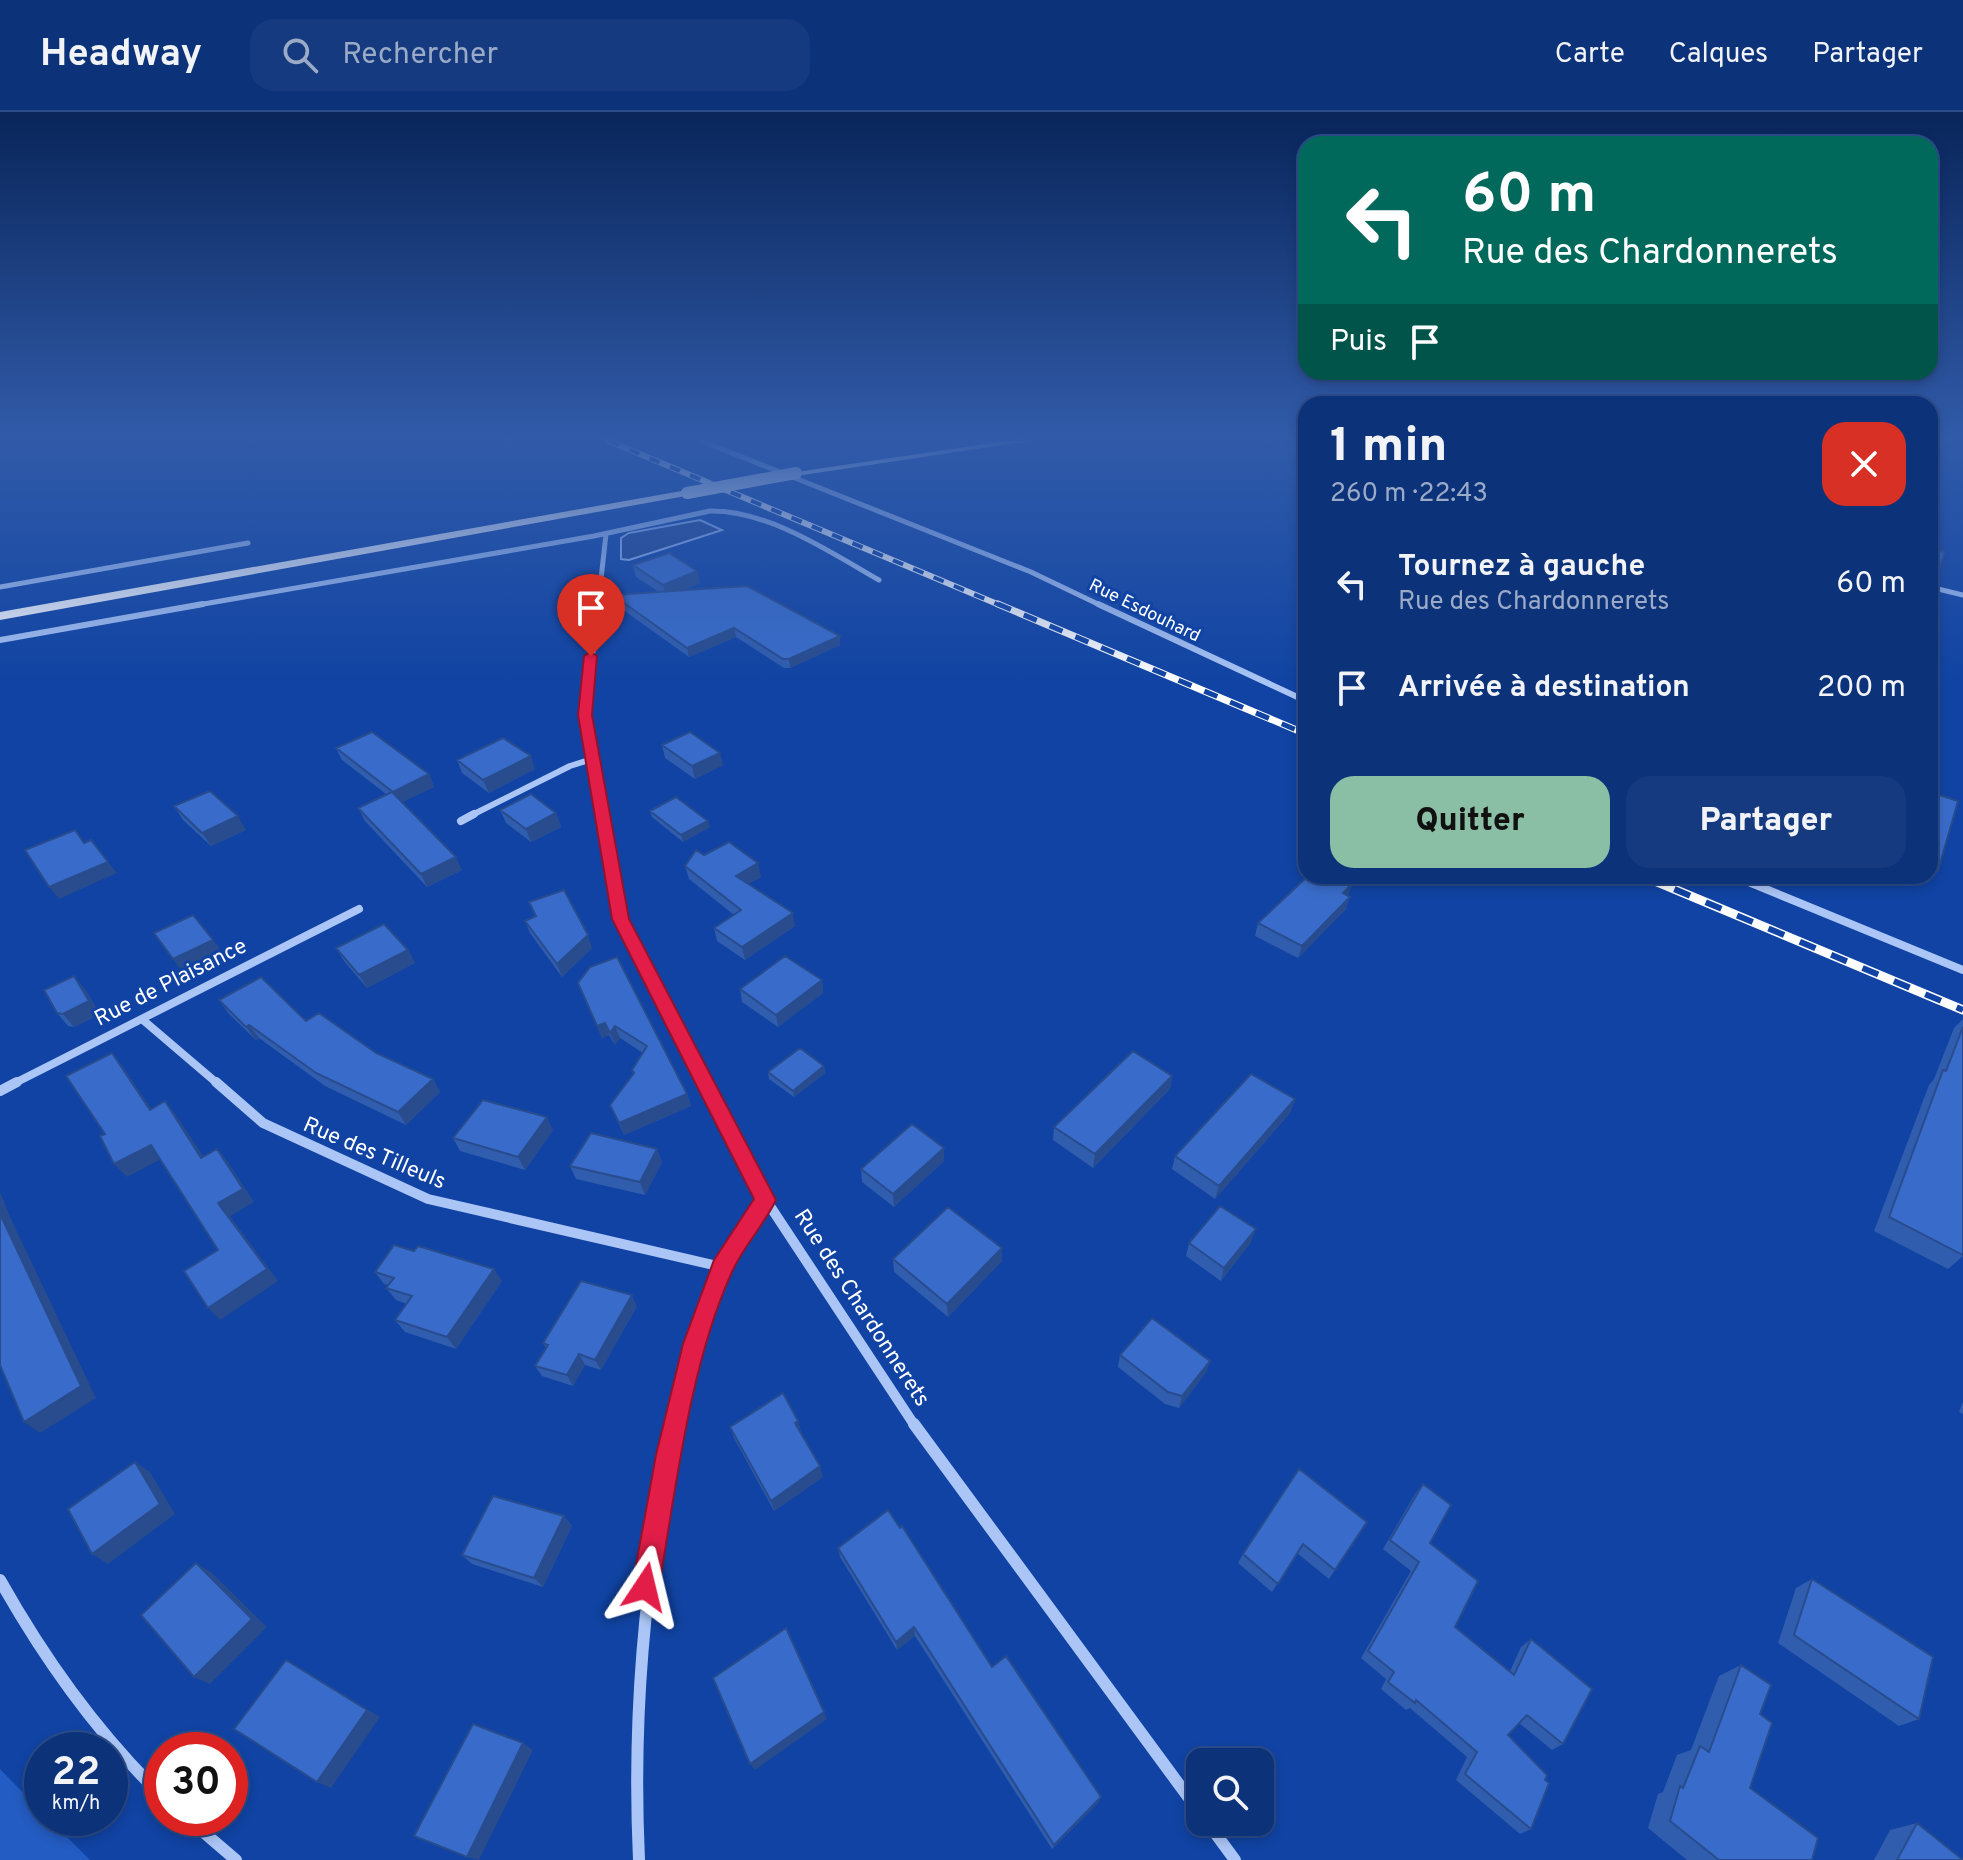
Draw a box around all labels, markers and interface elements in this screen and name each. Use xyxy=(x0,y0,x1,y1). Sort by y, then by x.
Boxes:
search box xyxy=(250,19,810,91)
text: Headway xyxy=(40,31,202,80)
icon: search xyxy=(278,33,322,77)
text: Rechercher xyxy=(342,37,498,74)
text: Carte xyxy=(1555,37,1625,73)
text: Calques xyxy=(1669,37,1768,73)
text: Partager xyxy=(1812,37,1923,73)
text: 60 m xyxy=(1462,162,1596,232)
icon: left xyxy=(1330,168,1434,272)
text: Rue des Chardonnerets xyxy=(1462,231,1838,277)
icon: arrive xyxy=(1403,320,1447,364)
text: Puis xyxy=(1330,324,1387,361)
text: 1 min xyxy=(1330,418,1447,478)
button: close xyxy=(1822,422,1906,506)
text: 260 m · 22:43 xyxy=(1330,478,1488,511)
text: Tournez à gauche xyxy=(1398,549,1645,586)
icon: left xyxy=(1330,562,1374,606)
text: 60 m xyxy=(1836,566,1906,603)
pin xyxy=(557,574,625,656)
street label: Rue Esdouhard xyxy=(1085,574,1204,648)
icon: arrive xyxy=(569,586,613,630)
text: Rue des Chardonnerets xyxy=(1398,586,1669,619)
icon: arrive xyxy=(1330,666,1374,710)
text: Arrivée à destination xyxy=(1398,670,1690,707)
text: 200 m xyxy=(1817,670,1906,707)
button: Quitter xyxy=(1330,776,1610,868)
button: Partager xyxy=(1626,776,1906,868)
street label: Rue de Plaisance xyxy=(90,933,252,1033)
street label: Rue des Tilleuls xyxy=(299,1112,449,1197)
street label: Rue des Chardonnerets xyxy=(787,1205,935,1412)
position arrow xyxy=(603,1545,687,1629)
speed limit sign: 30 xyxy=(144,1732,248,1836)
map controls xyxy=(1186,1748,1274,1836)
button: search xyxy=(1186,1748,1274,1836)
text: 22 xyxy=(52,1749,100,1799)
text: km/h xyxy=(52,1791,100,1817)

